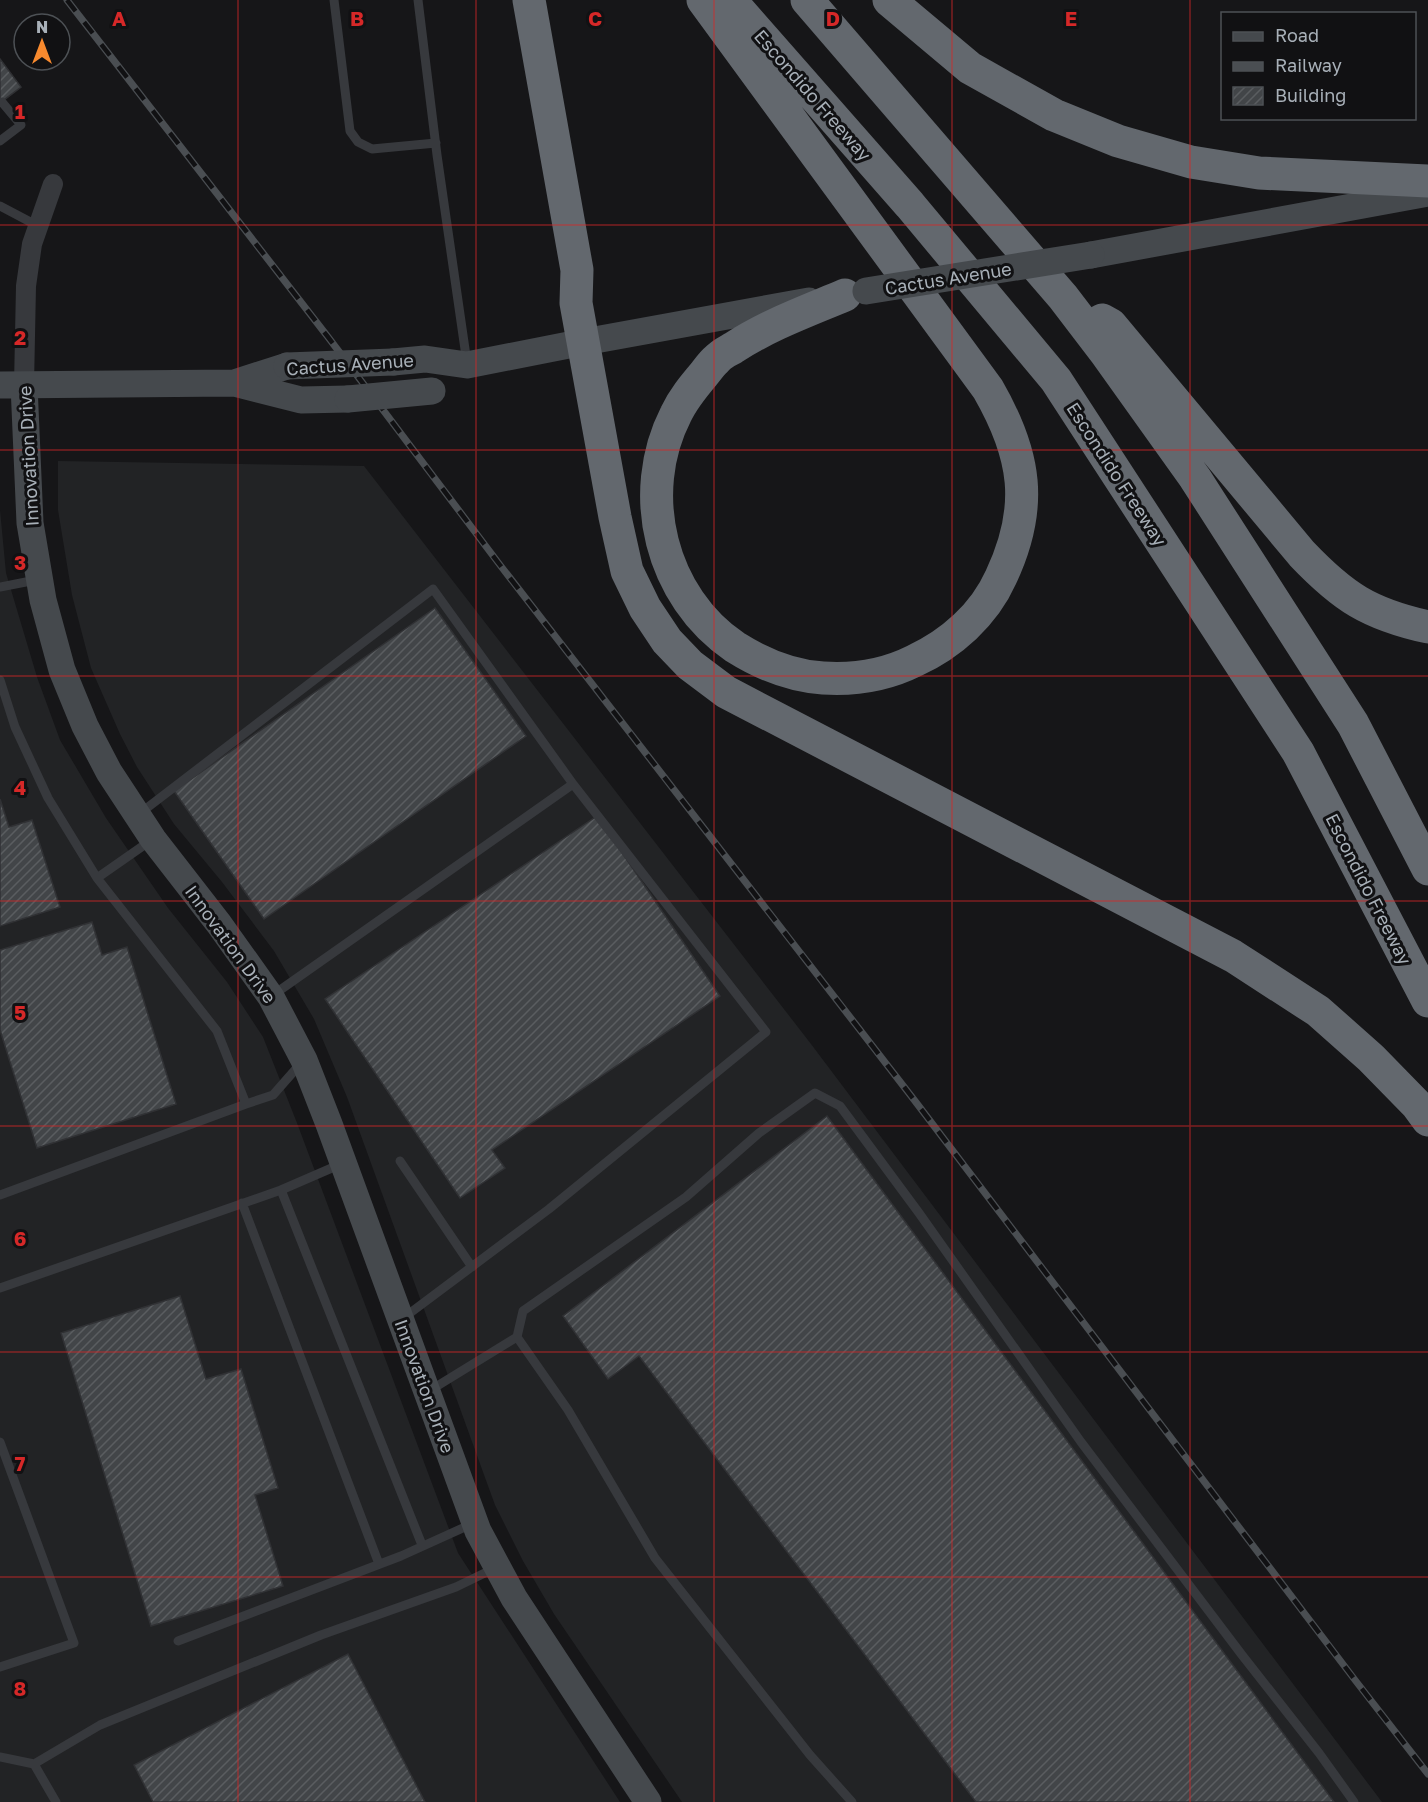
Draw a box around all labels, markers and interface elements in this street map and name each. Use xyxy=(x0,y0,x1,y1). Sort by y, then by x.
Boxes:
text: A xyxy=(112,6,126,30)
text: B xyxy=(350,6,364,30)
text: C xyxy=(588,6,602,30)
text: D xyxy=(826,6,840,30)
text: E xyxy=(1065,6,1077,30)
north arrow xyxy=(12,12,72,72)
legend xyxy=(1221,12,1416,120)
text: N xyxy=(36,17,48,37)
text: Road xyxy=(1275,24,1319,46)
street label: Escondido Freeway xyxy=(750,25,876,165)
text: Railway xyxy=(1275,54,1342,76)
text: Building xyxy=(1275,84,1346,106)
text: 1 xyxy=(15,99,25,123)
street label: Cactus Avenue xyxy=(883,257,1013,299)
text: 2 xyxy=(14,325,26,349)
street label: Cactus Avenue xyxy=(285,349,415,379)
street label: Innovation Drive xyxy=(13,385,43,527)
street label: Escondido Freeway xyxy=(1062,398,1172,550)
text: 3 xyxy=(14,550,26,574)
text: 4 xyxy=(14,775,26,799)
street label: Escondido Freeway xyxy=(1321,810,1417,968)
street label: Innovation Drive xyxy=(181,881,281,1007)
text: 5 xyxy=(14,1000,26,1024)
text: 6 xyxy=(14,1226,26,1250)
street label: Innovation Drive xyxy=(391,1316,459,1456)
text: 7 xyxy=(15,1451,26,1475)
text: 8 xyxy=(14,1676,26,1700)

